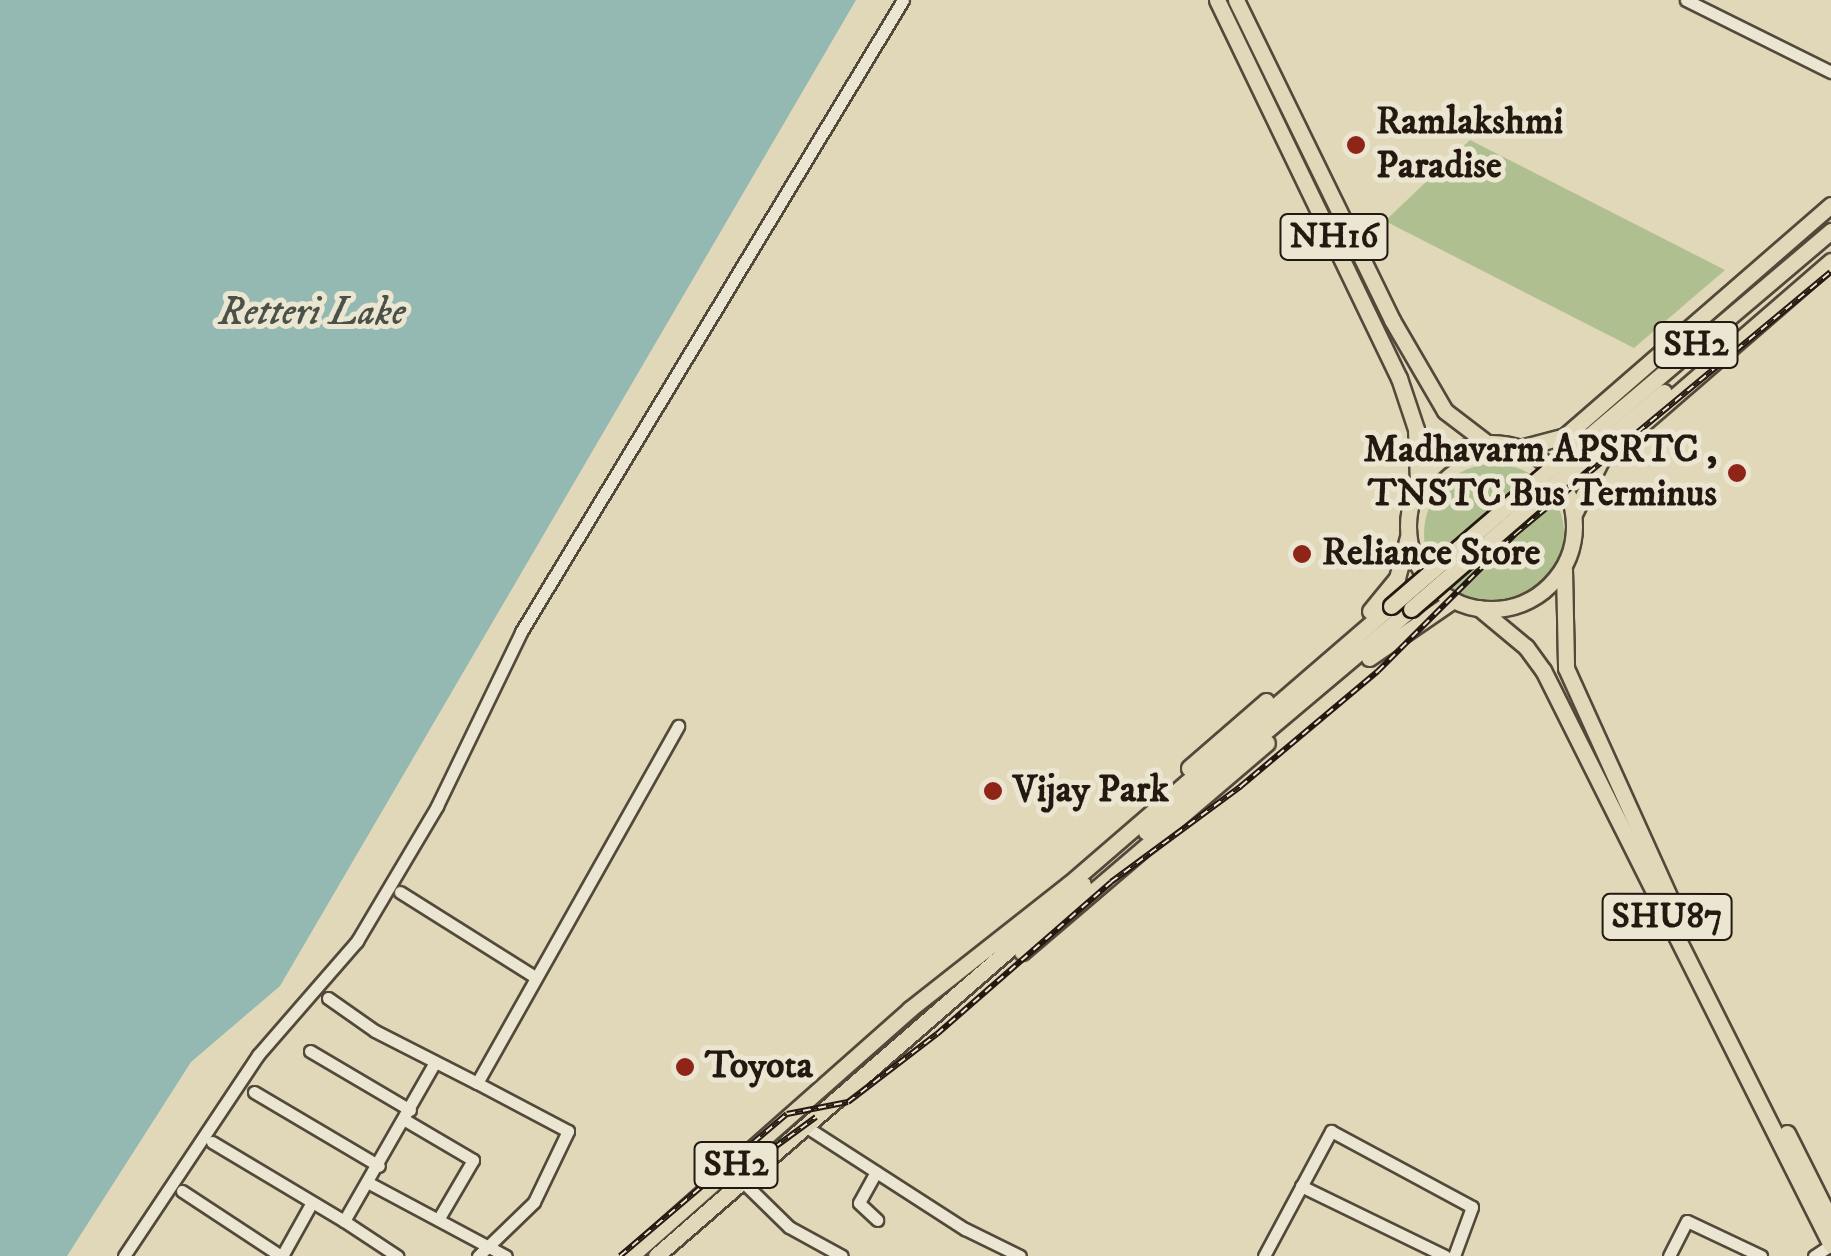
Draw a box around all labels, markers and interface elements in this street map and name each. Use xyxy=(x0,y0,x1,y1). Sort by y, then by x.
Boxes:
place label: Ramlakshmi Paradise xyxy=(1376,100,1563,190)
marker: Ramlakshmi Paradise xyxy=(1345,134,1367,156)
road number: NH16 xyxy=(1279,207,1389,267)
water label: Retteri Lake xyxy=(218,289,406,337)
road number: SH2 xyxy=(1654,315,1738,375)
place label: Madhavarm APSRTC , TNSTC Bus Terminus xyxy=(1364,428,1717,518)
marker: Madhavarm APSRTC , TNSTC Bus Terminus xyxy=(1726,462,1748,484)
place label: Reliance Store xyxy=(1322,531,1540,577)
marker: Reliance Store xyxy=(1291,543,1313,565)
place label: Vijay Park xyxy=(1013,768,1169,814)
marker: Vijay Park xyxy=(982,780,1004,802)
road number: SHU87 xyxy=(1600,887,1734,947)
place label: Toyota xyxy=(705,1044,813,1090)
marker: Toyota xyxy=(674,1056,696,1078)
road number: SH2 xyxy=(694,1135,778,1195)

